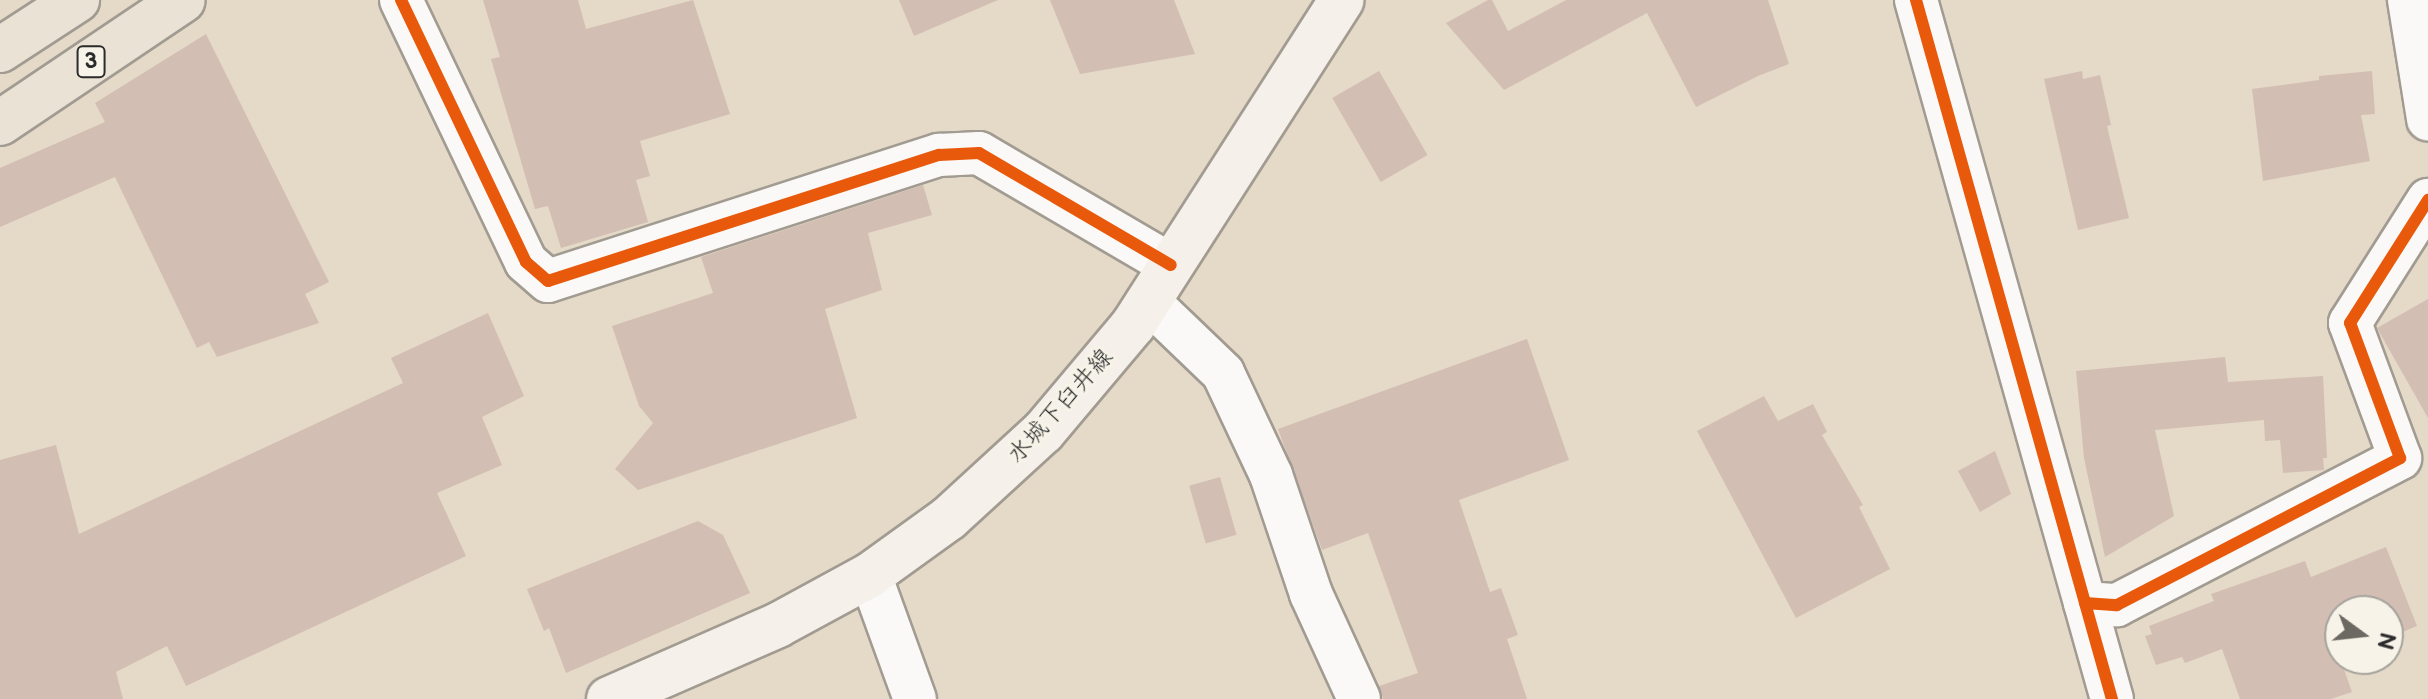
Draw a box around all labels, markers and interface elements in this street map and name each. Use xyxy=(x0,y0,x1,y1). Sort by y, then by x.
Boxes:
road number: 3 xyxy=(75,44,107,80)
street label: 水城下臼井線 xyxy=(1001,343,1119,469)
north arrow xyxy=(2324,595,2404,675)
text: N xyxy=(2371,629,2401,652)

